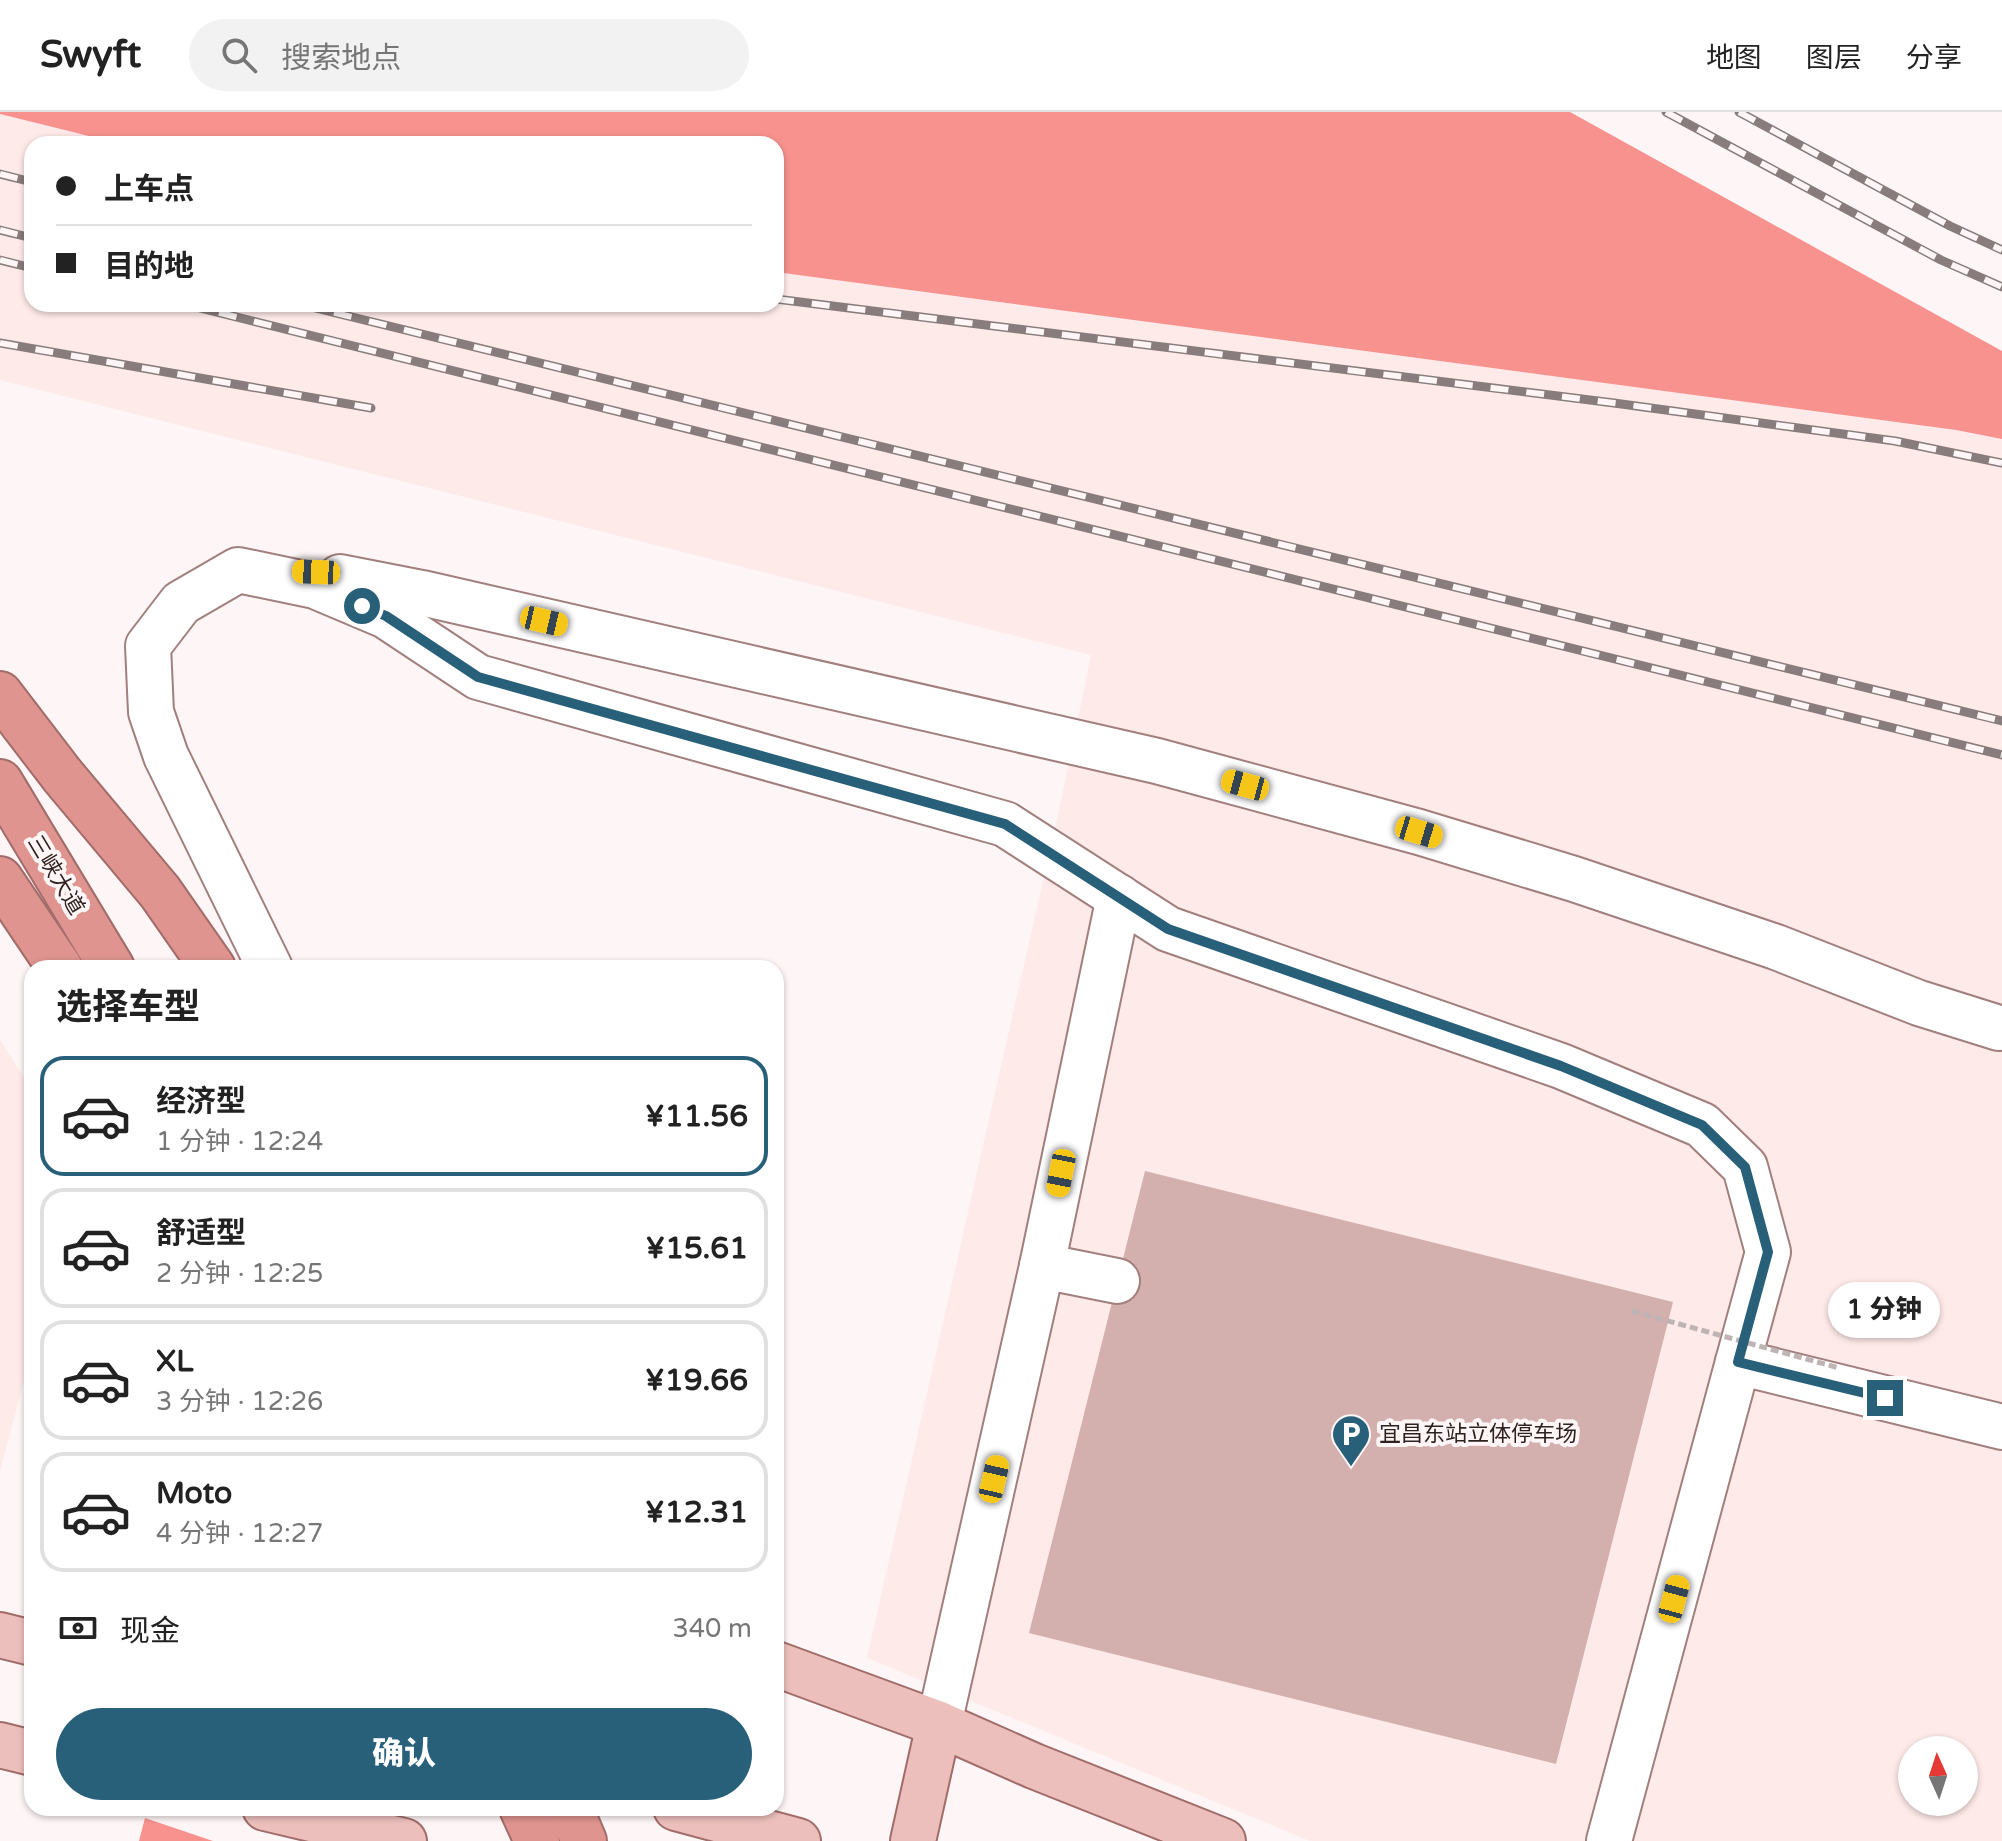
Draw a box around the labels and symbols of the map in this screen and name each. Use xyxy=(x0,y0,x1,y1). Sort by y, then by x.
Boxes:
car xyxy=(292,559,340,585)
route start xyxy=(344,588,380,624)
car xyxy=(518,604,570,638)
car xyxy=(1219,767,1271,803)
car xyxy=(1393,814,1445,850)
street label: 三峡大道 xyxy=(22,831,90,919)
car xyxy=(1045,1147,1077,1199)
callout: 1 分钟 xyxy=(1829,1282,1941,1338)
route end xyxy=(1867,1380,1903,1416)
parking icon: 宜昌东站立体停车场 xyxy=(1330,1413,1372,1468)
place label: 宜昌东站立体停车场 xyxy=(1379,1421,1577,1447)
car xyxy=(977,1453,1011,1505)
car xyxy=(1656,1573,1692,1625)
north arrow xyxy=(1898,1736,1978,1816)

